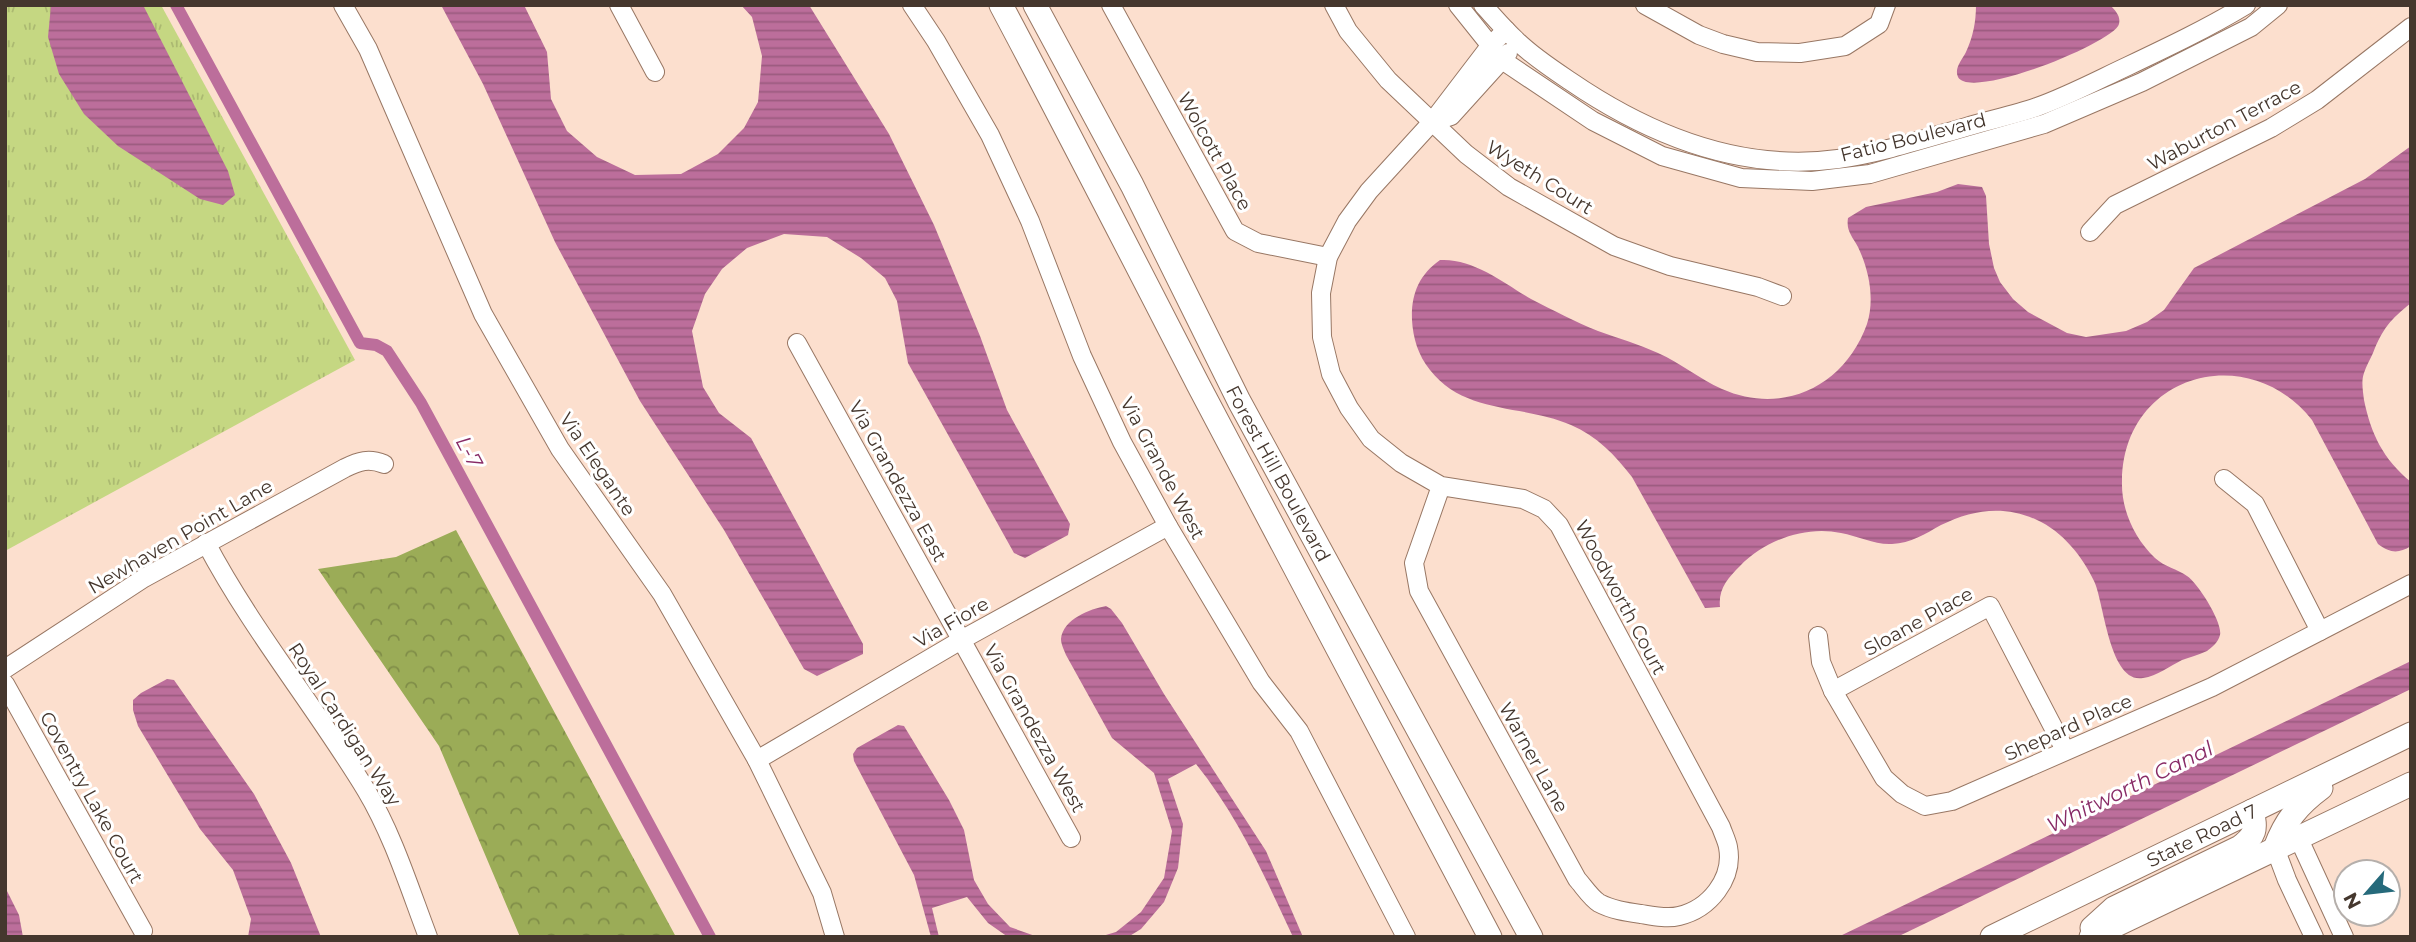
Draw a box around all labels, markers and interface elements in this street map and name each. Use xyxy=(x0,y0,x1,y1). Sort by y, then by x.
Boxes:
street label: Waburton Terrace xyxy=(2143,75,2305,176)
street label: Wolcott Place xyxy=(1173,88,1257,214)
street label: Fatio Boulevard xyxy=(1838,108,1988,167)
street label: Wyeth Court xyxy=(1482,135,1598,220)
street label: Forest Hill Boulevard xyxy=(1221,382,1335,566)
street label: Via Grande West xyxy=(1115,393,1210,543)
street label: Via Grandezza East xyxy=(844,397,951,566)
street label: Via Elegante xyxy=(555,408,641,520)
water label: L-7 xyxy=(451,432,489,473)
street label: Newhaven Point Lane xyxy=(84,474,277,599)
street label: Woodworth Court xyxy=(1570,516,1671,679)
street label: Sloane Place xyxy=(1860,582,1977,661)
street label: Via Fiore xyxy=(910,592,993,653)
street label: Royal Cardigan Way xyxy=(283,638,406,811)
street label: Via Grandezza West xyxy=(979,640,1090,816)
street label: Shepard Place xyxy=(2001,689,2136,766)
street label: Warner Lane xyxy=(1494,698,1573,816)
street label: Coventry Lake Court xyxy=(35,707,148,887)
water label: Whitworth Canal xyxy=(2043,735,2217,838)
street label: State Road 7 xyxy=(2143,799,2261,872)
north arrow xyxy=(2332,858,2402,928)
text: N xyxy=(2339,889,2366,913)

